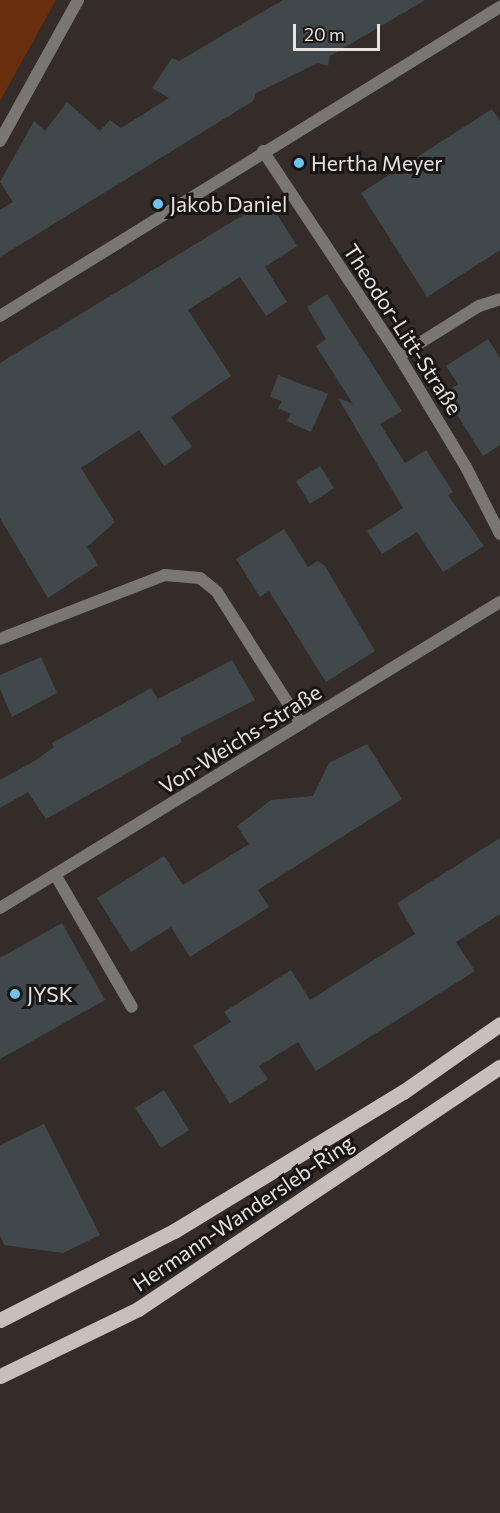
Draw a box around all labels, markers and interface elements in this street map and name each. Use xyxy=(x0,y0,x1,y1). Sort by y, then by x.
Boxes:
scale bar xyxy=(296,12,383,50)
text: 20 m xyxy=(304,23,345,45)
place label: Hertha Meyer xyxy=(311,150,443,176)
marker: Hertha Meyer xyxy=(292,156,306,170)
place label: Jakob Daniel xyxy=(170,191,287,217)
marker: Jakob Daniel xyxy=(151,197,165,211)
street label: Theodor-Litt-Straße xyxy=(338,239,468,419)
street label: Von-Weichs-Straße xyxy=(154,679,326,799)
place label: JYSK xyxy=(27,981,73,1007)
marker: JYSK xyxy=(8,987,22,1001)
street label: Hermann-Wandersleb-Ring xyxy=(128,1130,358,1296)

